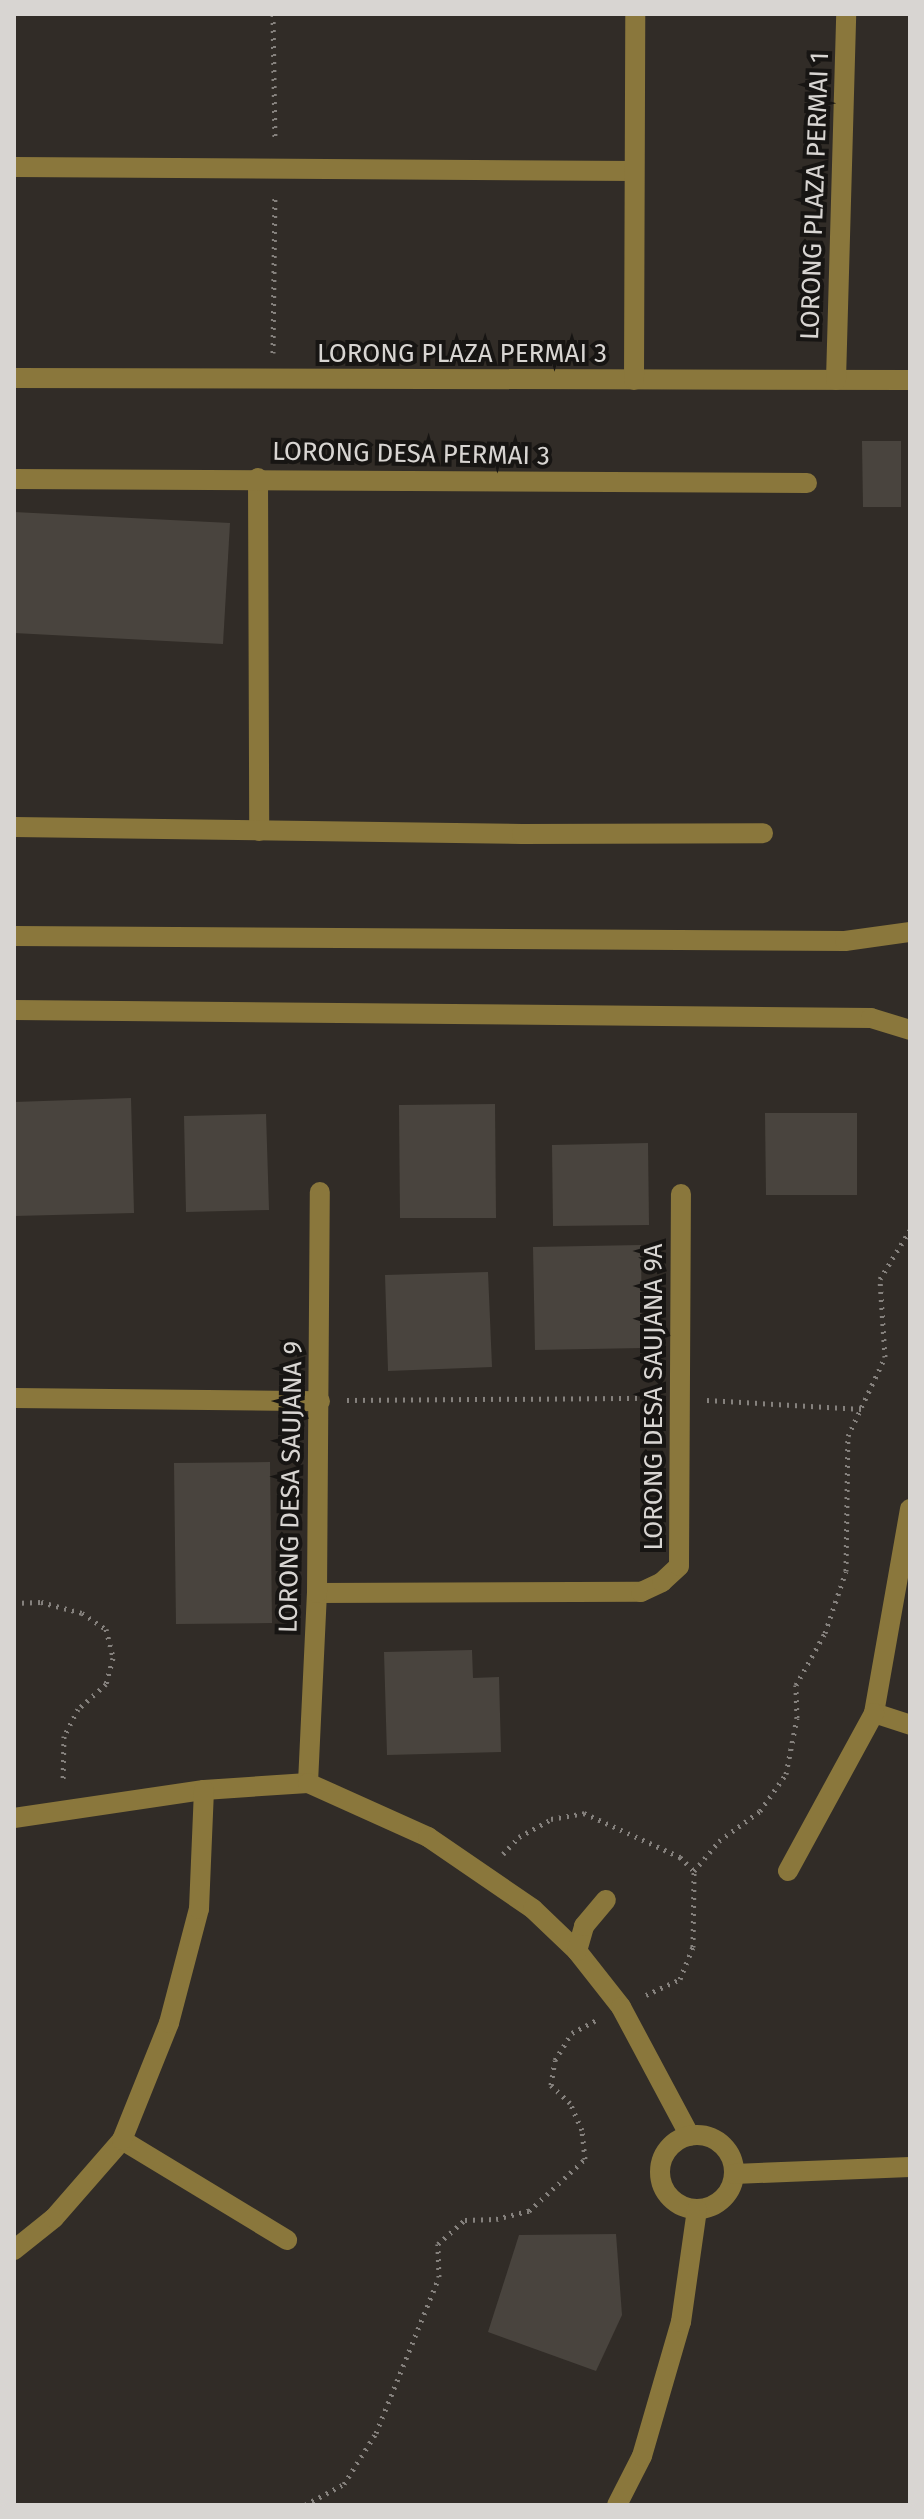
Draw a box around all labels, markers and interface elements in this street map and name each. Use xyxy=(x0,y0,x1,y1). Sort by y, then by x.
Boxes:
street label: LORONG PLAZA PERMAI 1 xyxy=(794,51,836,341)
street label: LORONG PLAZA PERMAI 3 xyxy=(317,338,607,370)
street label: LORONG DESA PERMAI 3 xyxy=(272,436,550,472)
street label: LORONG DESA SAUJANA 9A xyxy=(638,1244,670,1550)
street label: LORONG DESA SAUJANA 9 xyxy=(273,1341,309,1633)

